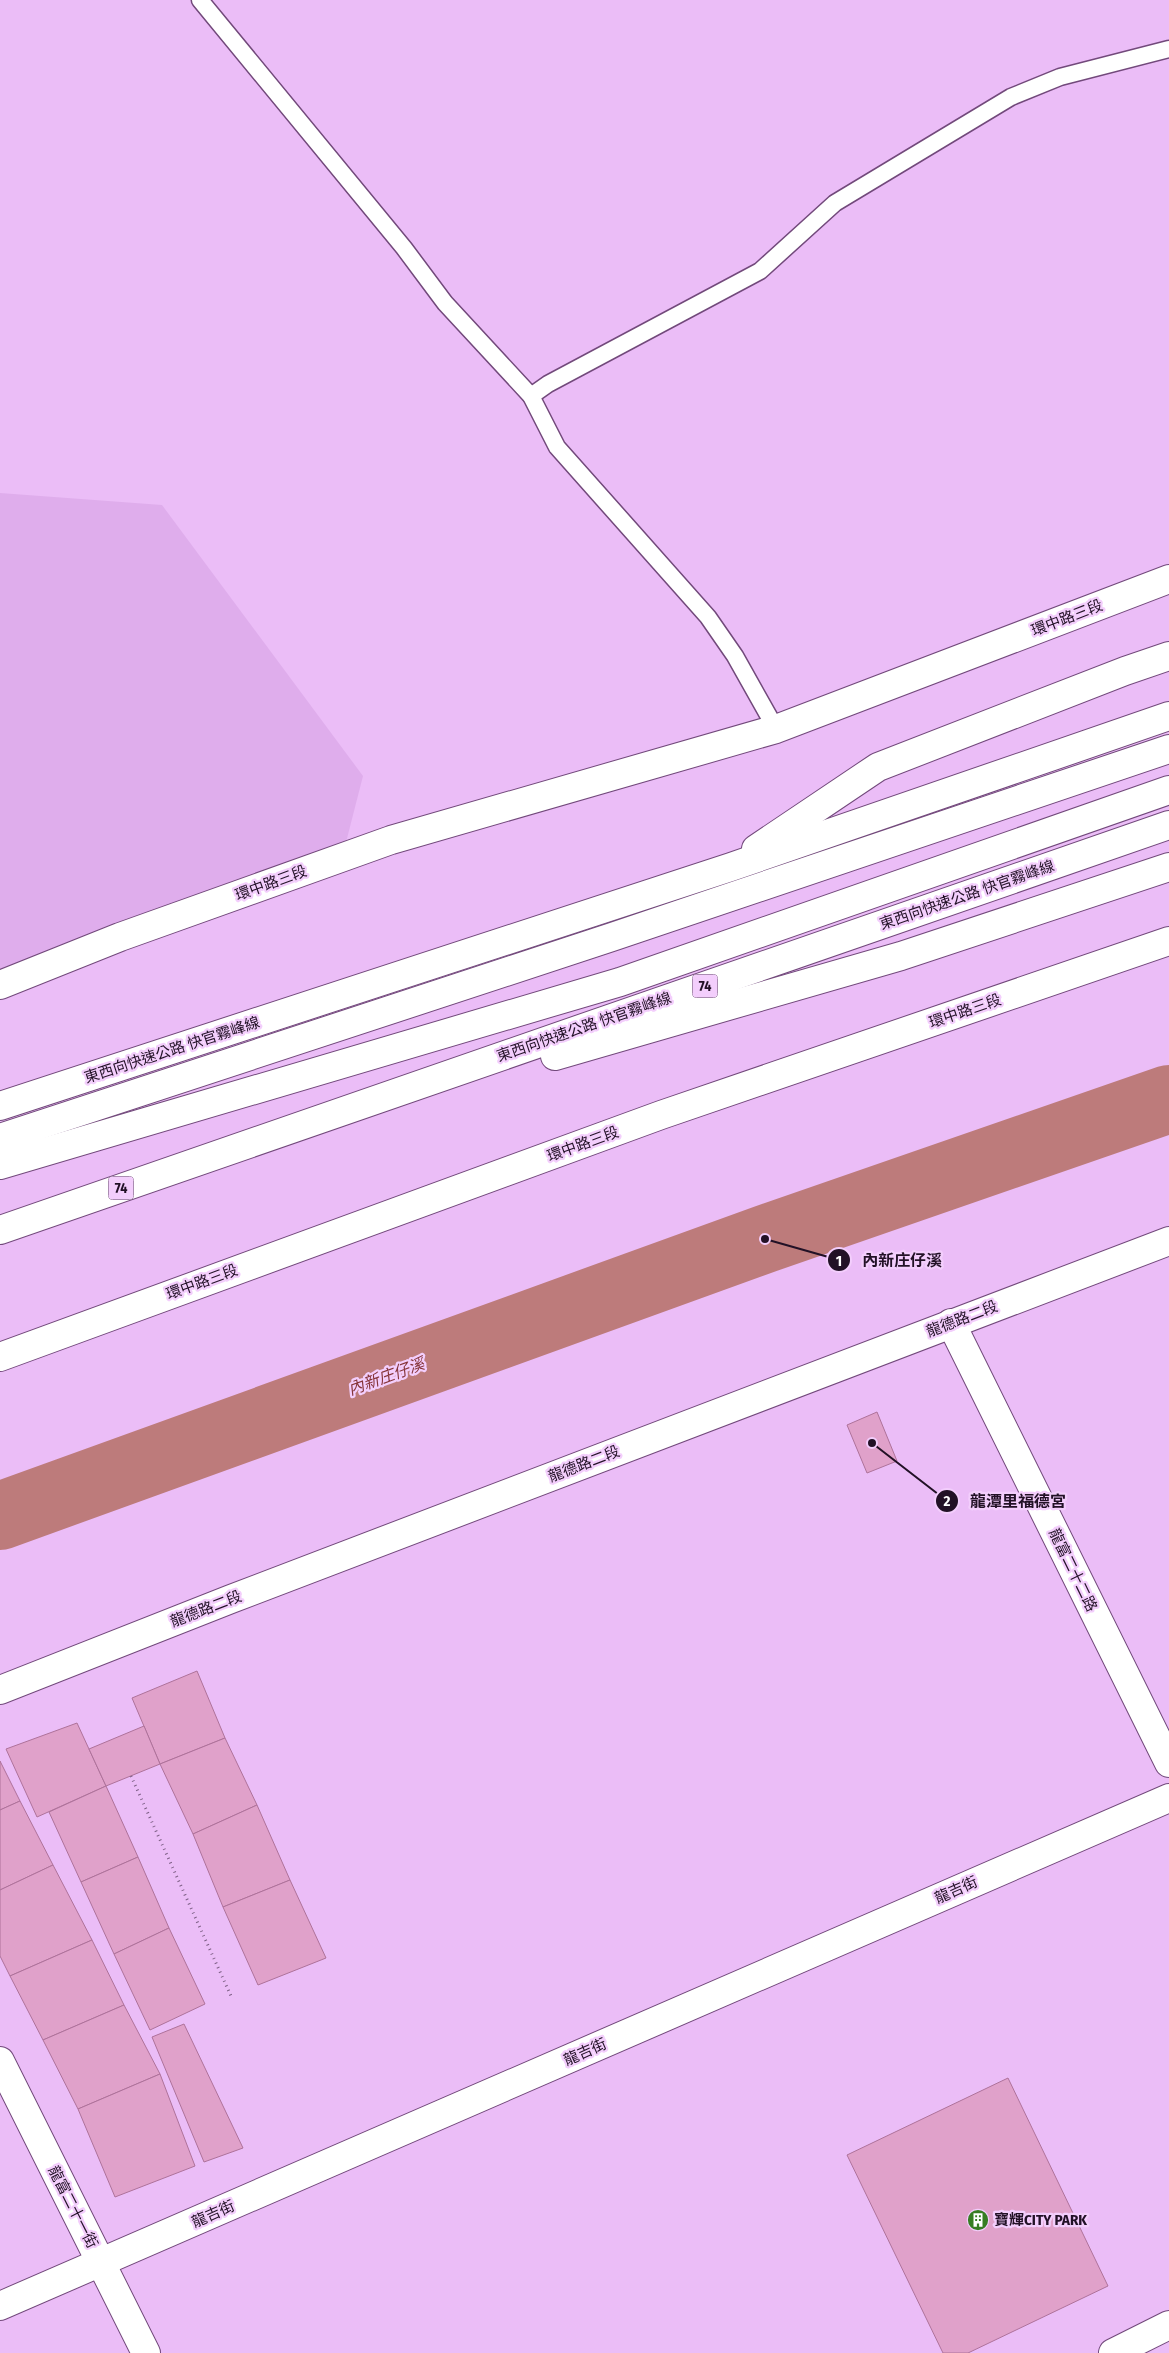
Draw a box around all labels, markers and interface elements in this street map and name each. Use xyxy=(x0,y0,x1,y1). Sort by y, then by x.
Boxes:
street label: 環中路三段 xyxy=(1029,596,1105,640)
street label: 東西向快速公路 快官霧峰線 xyxy=(877,857,1057,933)
street label: 環中路三段 xyxy=(233,862,309,904)
road number: 74 xyxy=(692,974,718,998)
street label: 東西向快速公路 快官霧峰線 xyxy=(494,989,674,1065)
street label: 環中路三段 xyxy=(927,990,1003,1032)
street label: 東西向快速公路 快官霧峰線 xyxy=(82,1013,262,1087)
street label: 環中路三段 xyxy=(545,1123,621,1165)
road number: 74 xyxy=(108,1176,134,1200)
callout: 內新庄仔溪 xyxy=(827,1245,952,1276)
text: 內新庄仔溪 xyxy=(862,1251,942,1270)
text: 1 xyxy=(836,1252,842,1270)
street label: 環中路三段 xyxy=(164,1261,240,1303)
street label: 龍德路二段 xyxy=(924,1297,1000,1341)
water label: 內新庄仔溪 xyxy=(345,1353,429,1399)
street label: 龍德路二段 xyxy=(546,1442,622,1486)
callout: 龍潭里福德宮 xyxy=(935,1486,1076,1517)
text: 2 xyxy=(943,1492,951,1510)
text: 龍潭里福德宮 xyxy=(970,1492,1066,1511)
street label: 龍富二十二路 xyxy=(1045,1526,1101,1614)
street label: 龍德路二段 xyxy=(168,1587,244,1631)
street label: 龍吉街 xyxy=(932,1873,980,1907)
street label: 龍吉街 xyxy=(561,2035,609,2069)
street label: 龍富二十一街 xyxy=(45,2163,101,2251)
street label: 龍吉街 xyxy=(189,2197,237,2231)
building icon: 寶輝CITY PARK xyxy=(966,2208,990,2232)
place label: 寶輝CITY PARK xyxy=(994,2211,1087,2229)

